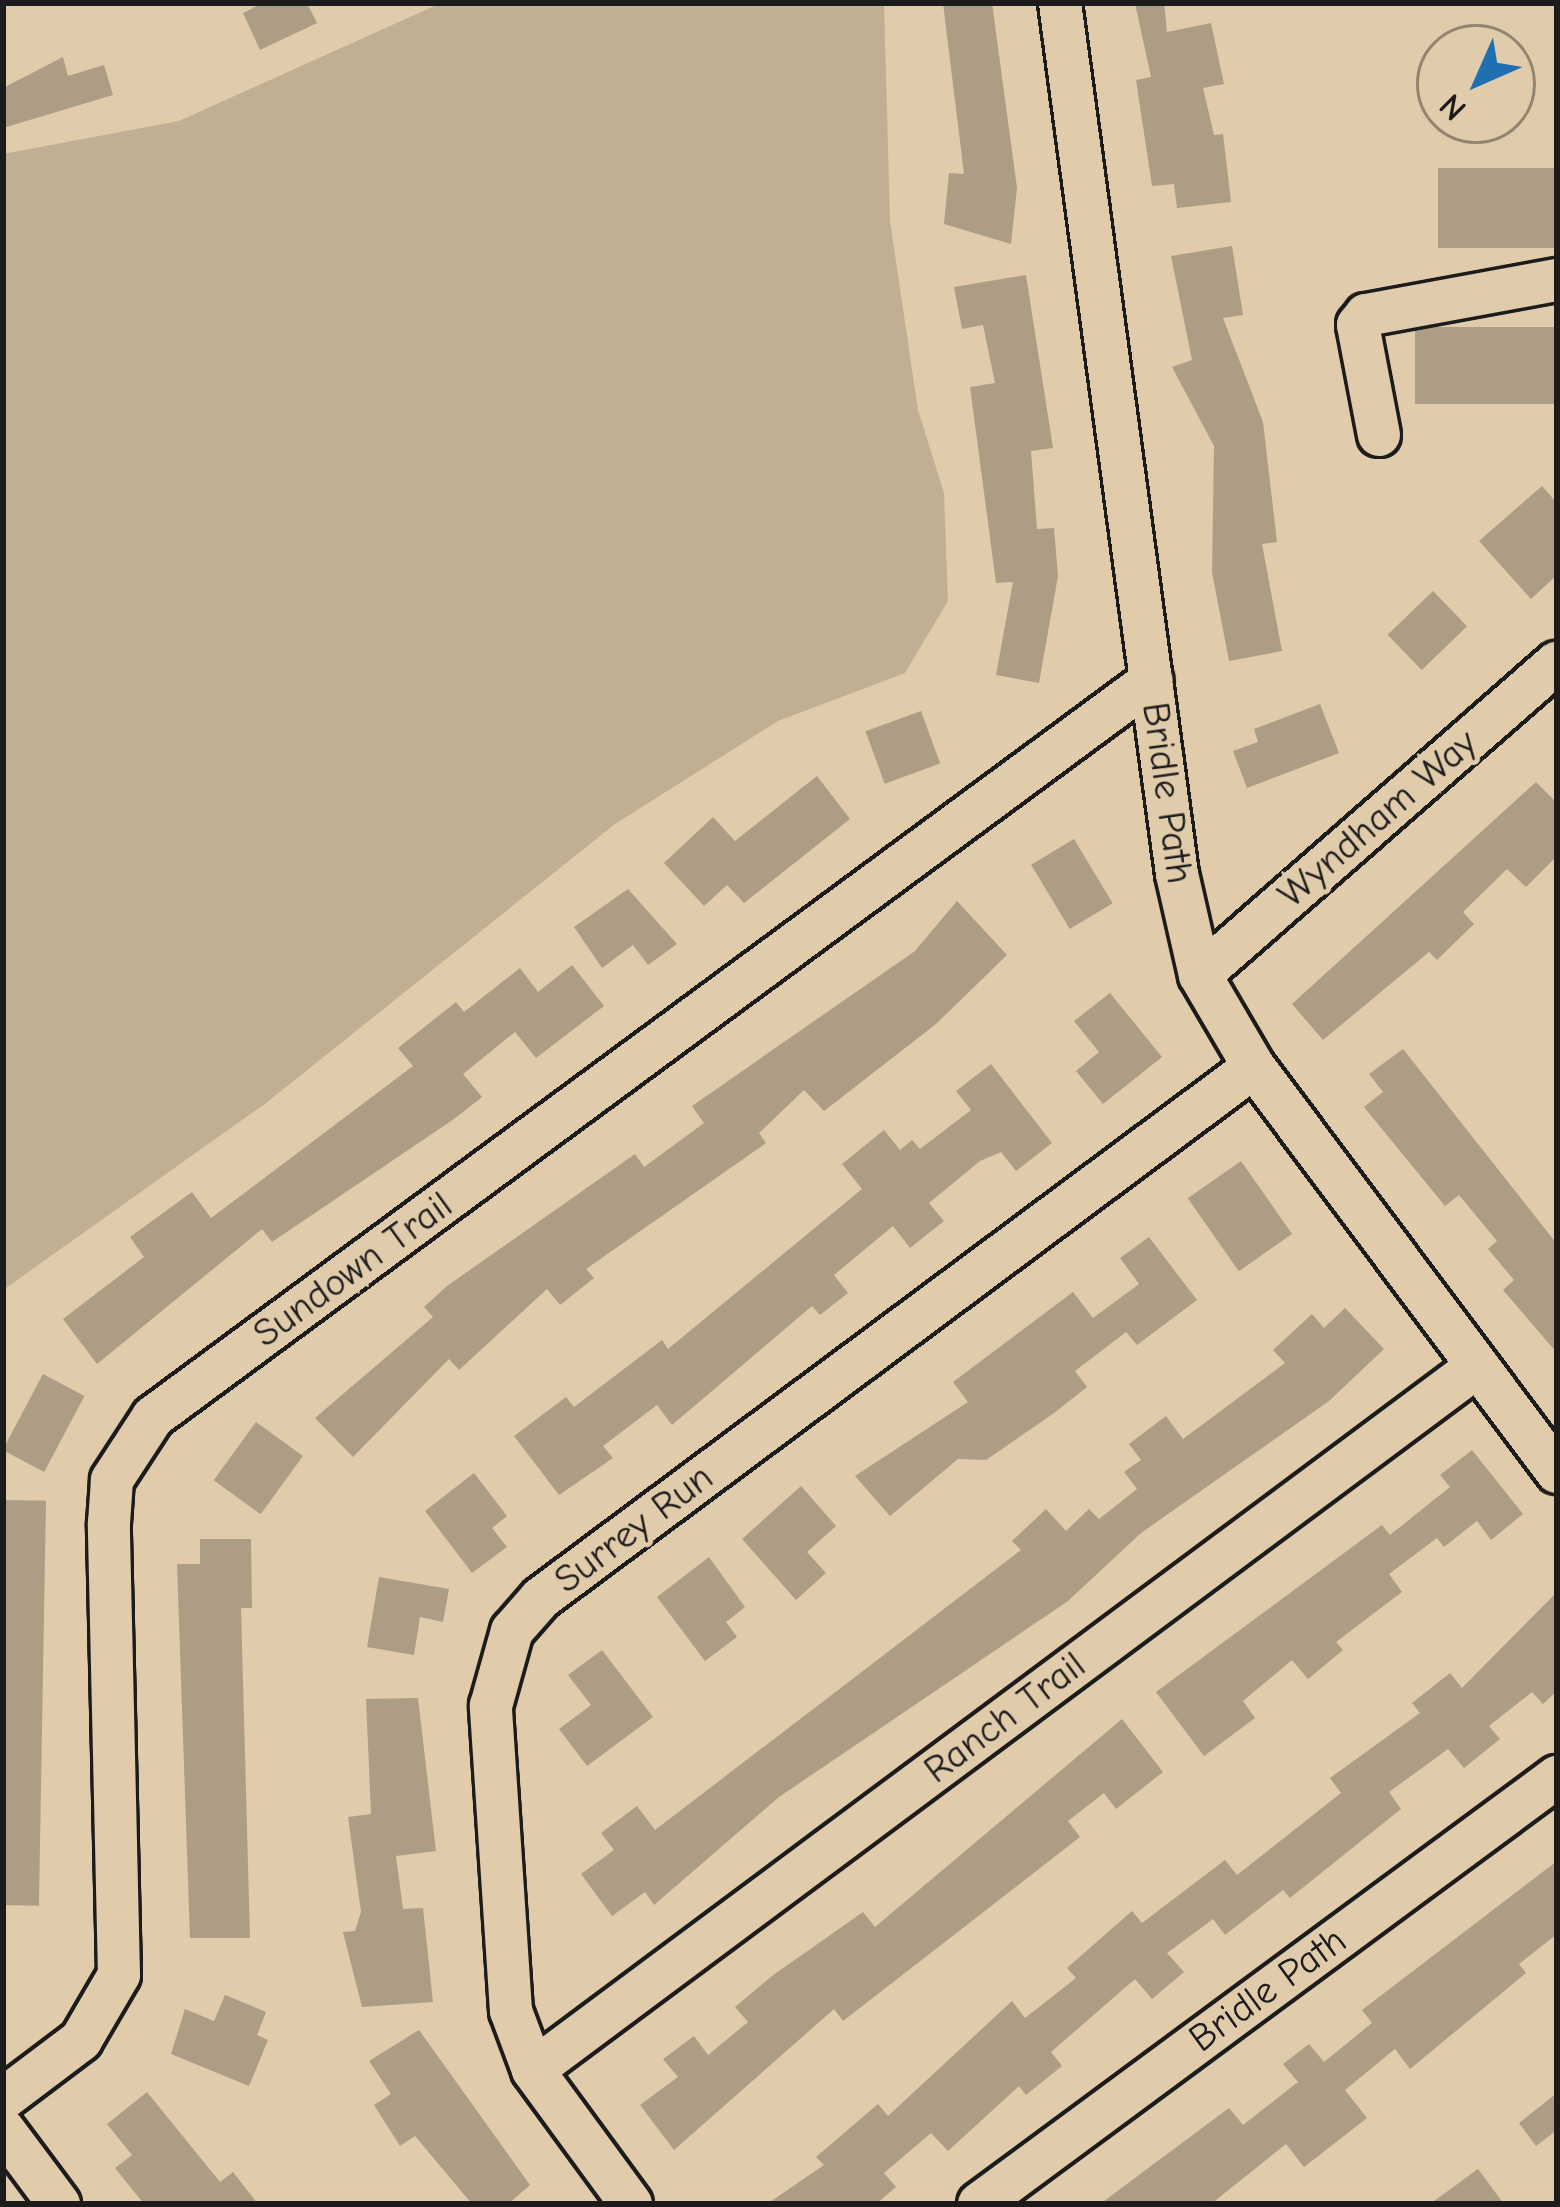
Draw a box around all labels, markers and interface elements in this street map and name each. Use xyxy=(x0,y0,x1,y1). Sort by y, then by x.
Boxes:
north arrow xyxy=(1416,24,1536,144)
text: N xyxy=(1432,86,1474,128)
street label: Bridle Path xyxy=(1131,699,1203,887)
street label: Wyndham Way xyxy=(1269,720,1487,918)
street label: Sundown Trail xyxy=(244,1182,462,1358)
street label: Surrey Run xyxy=(545,1454,723,1604)
street label: Ranch Trail xyxy=(915,1642,1095,1794)
street label: Bridle Path xyxy=(1180,1917,1356,2063)

